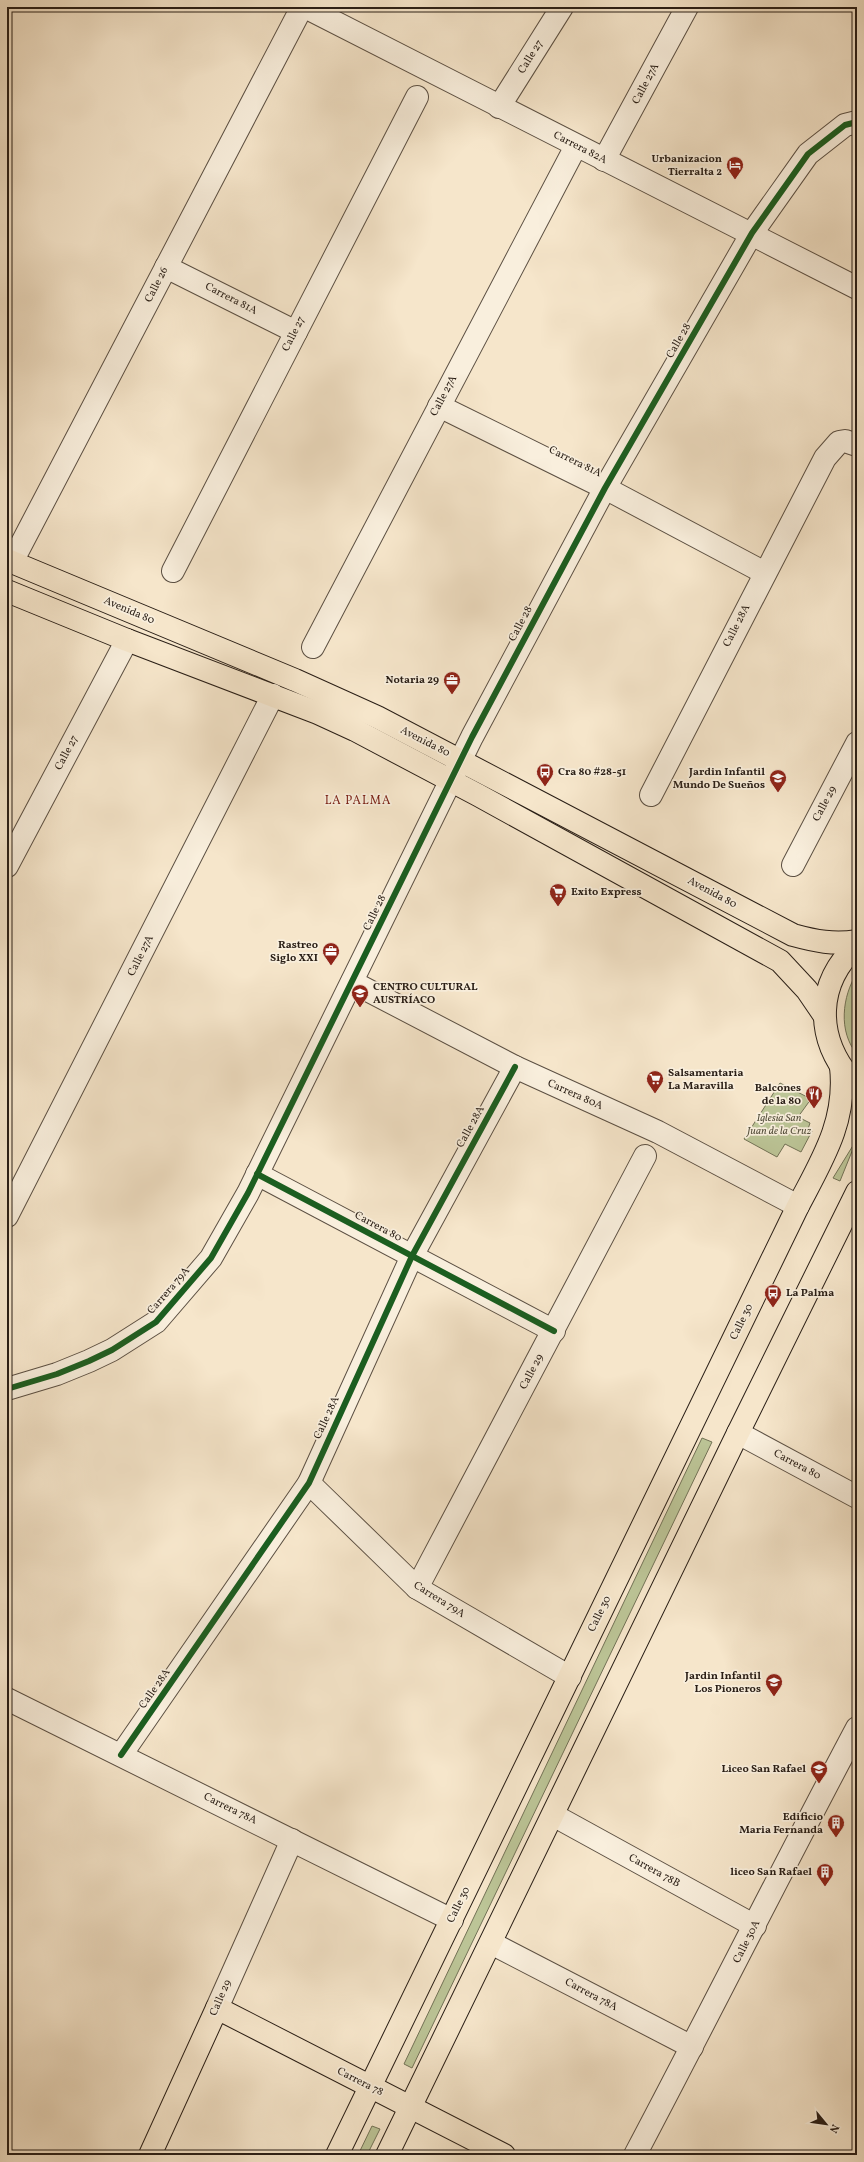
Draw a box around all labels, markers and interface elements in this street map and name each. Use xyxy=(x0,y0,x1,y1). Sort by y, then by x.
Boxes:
street label: Calle 27 xyxy=(515,37,547,77)
street label: Calle 27A xyxy=(629,61,663,107)
street label: Carrera 82A xyxy=(550,128,610,168)
place label: Urbanizacion Tierralta 2 xyxy=(652,152,722,180)
hotel icon: Urbanizacion Tierralta 2 xyxy=(725,155,745,180)
street label: Calle 26 xyxy=(142,264,173,305)
street label: Carrera 81A xyxy=(202,279,260,319)
street label: Calle 27 xyxy=(279,314,309,354)
street label: Calle 28 xyxy=(663,320,695,361)
street label: Calle 27A xyxy=(427,373,461,419)
street label: Carrera 81A xyxy=(546,443,604,481)
street label: Avenida 80 xyxy=(101,594,157,629)
street label: Calle 28A xyxy=(720,602,754,650)
street label: Calle 28 xyxy=(505,603,537,644)
office icon: Notaria 29 xyxy=(442,670,462,695)
place label: Notaria 29 xyxy=(386,673,439,688)
street label: Avenida 80 xyxy=(398,723,453,761)
street label: Calle 27 xyxy=(52,733,82,773)
bus stop icon: Cra 80 #28-51 xyxy=(535,762,555,787)
place label: Cra 80 #28-51 xyxy=(558,765,626,780)
place label: Jardin Infantil Mundo De Sueños xyxy=(673,765,765,793)
school or university icon: Jardin Infantil Mundo De Sueños xyxy=(768,768,788,793)
street label: Calle 29 xyxy=(809,783,841,824)
district label: LA PALMA xyxy=(325,793,391,809)
street label: Avenida 80 xyxy=(685,874,740,912)
supermarket icon: Exito Express xyxy=(548,882,568,907)
place label: Exito Express xyxy=(571,885,642,900)
street label: Calle 28 xyxy=(360,892,390,933)
street label: Calle 27A xyxy=(124,933,158,979)
place label: Rastreo Siglo XXI xyxy=(270,938,318,966)
office icon: Rastreo Siglo XXI xyxy=(321,941,341,966)
place label: CENTRO CULTURAL AUSTRÍACO xyxy=(373,980,478,1008)
school or university icon: CENTRO CULTURAL AUSTRÍACO xyxy=(350,983,370,1008)
place label: Salsamentaria La Maravilla xyxy=(668,1066,743,1094)
supermarket icon: Salsamentaria La Maravilla xyxy=(645,1069,665,1094)
street label: Carrera 80A xyxy=(545,1076,605,1114)
place label: Balcones de la 80 xyxy=(755,1081,801,1109)
restaurant icon: Balcones de la 80 xyxy=(804,1084,824,1109)
street label: Calle 28A xyxy=(453,1103,489,1151)
park label: Iglesia San Juan de la Cruz xyxy=(746,1111,812,1139)
street label: Carrera 80 xyxy=(352,1208,405,1246)
street label: Carrera 79A xyxy=(144,1264,194,1318)
bus stop icon: La Palma xyxy=(763,1283,783,1308)
place label: La Palma xyxy=(786,1286,834,1301)
street label: Calle 30 xyxy=(727,1301,757,1343)
street label: Calle 29 xyxy=(516,1351,548,1392)
street label: Calle 28A xyxy=(311,1394,344,1442)
street label: Carrera 80 xyxy=(771,1446,824,1484)
street label: Carrera 79A xyxy=(410,1578,468,1622)
street label: Calle 30 xyxy=(585,1593,615,1635)
street label: Calle 28A xyxy=(136,1666,174,1712)
place label: Jardin Infantil Los Pioneros xyxy=(684,1669,761,1697)
school or university icon: Jardin Infantil Los Pioneros xyxy=(764,1672,784,1697)
school or university icon: Liceo San Rafael xyxy=(809,1759,829,1784)
place label: Liceo San Rafael xyxy=(721,1762,806,1777)
street label: Carrera 78A xyxy=(201,1790,259,1829)
place label: Edificio Maria Fernanda xyxy=(739,1810,823,1838)
building icon: Edificio Maria Fernanda xyxy=(826,1813,846,1838)
street label: Carrera 78B xyxy=(626,1851,683,1891)
building icon: liceo San Rafael xyxy=(815,1862,835,1887)
place label: liceo San Rafael xyxy=(730,1865,812,1880)
street label: Calle 30 xyxy=(444,1884,474,1926)
street label: Calle 30A xyxy=(730,1918,764,1966)
street label: Carrera 78A xyxy=(562,1975,620,2015)
street label: Calle 29 xyxy=(206,1977,236,2018)
street label: Carrera 78 xyxy=(334,2064,386,2100)
north arrow xyxy=(806,2104,846,2144)
text: N xyxy=(825,2121,842,2135)

